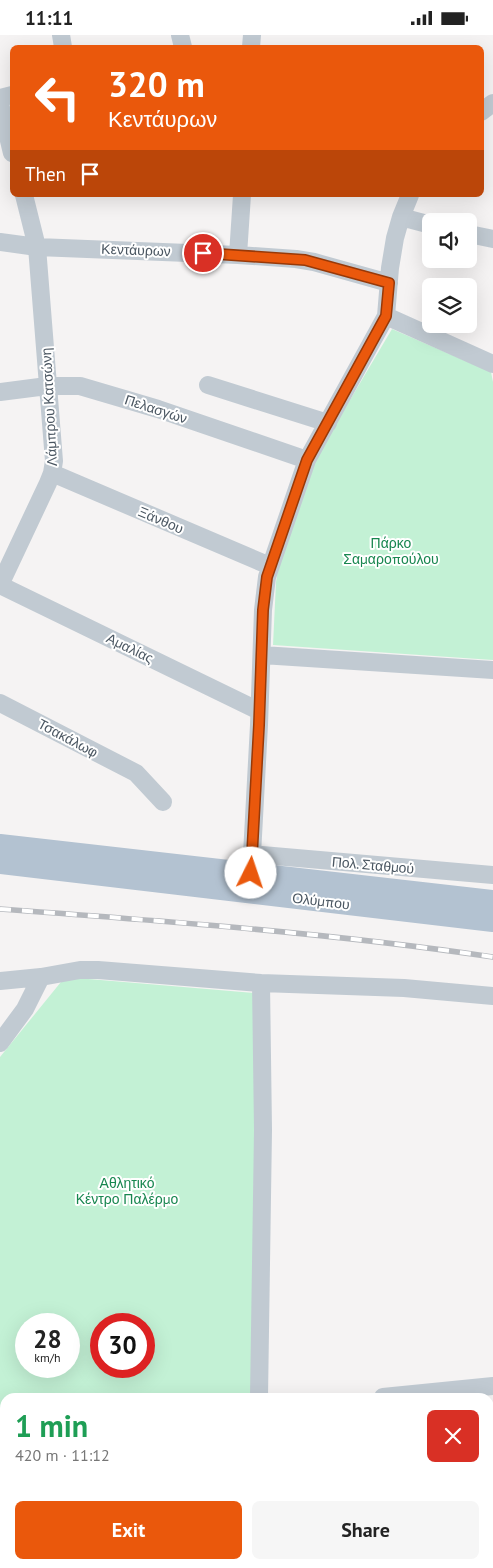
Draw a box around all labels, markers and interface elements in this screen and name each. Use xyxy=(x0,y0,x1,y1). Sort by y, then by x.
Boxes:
text: 11:11 xyxy=(25,6,73,30)
text: 320 m xyxy=(108,61,205,107)
icon: left xyxy=(25,65,90,130)
text: Κεντάυρων xyxy=(108,105,217,133)
icon: arrive xyxy=(76,160,104,188)
text: Then xyxy=(25,162,66,186)
map controls xyxy=(422,213,477,333)
button: sound xyxy=(422,213,477,268)
pin xyxy=(182,232,224,274)
icon: arrive xyxy=(189,239,217,267)
street label: Κεντάυρων xyxy=(101,240,171,260)
button: layers xyxy=(422,278,477,333)
street label: Λάμπρου Κατσώνη xyxy=(37,347,61,467)
street label: Πελασγών xyxy=(122,390,190,428)
street label: Ξάνθου xyxy=(136,502,186,538)
park label: Πάρκο Σαμαροπούλου xyxy=(343,534,439,568)
street label: Αμαλίας xyxy=(104,629,157,667)
street label: Τσακάλωφ xyxy=(35,715,101,761)
position arrow xyxy=(224,846,276,898)
street label: Πολ. Σταθμού xyxy=(331,852,415,878)
street label: Ολύμπου xyxy=(291,889,351,913)
park label: Αθλητικό Κέντρο Παλέρμο xyxy=(76,1174,178,1208)
speed limit sign: 30 xyxy=(90,1313,155,1378)
text: 28 xyxy=(33,1323,62,1355)
text: km/h xyxy=(34,1350,61,1365)
text: 1 min xyxy=(15,1406,88,1445)
button: close xyxy=(427,1410,479,1462)
text: 420 m · 11:12 xyxy=(15,1445,110,1465)
button: Exit xyxy=(15,1501,242,1559)
button: Share xyxy=(252,1501,479,1559)

